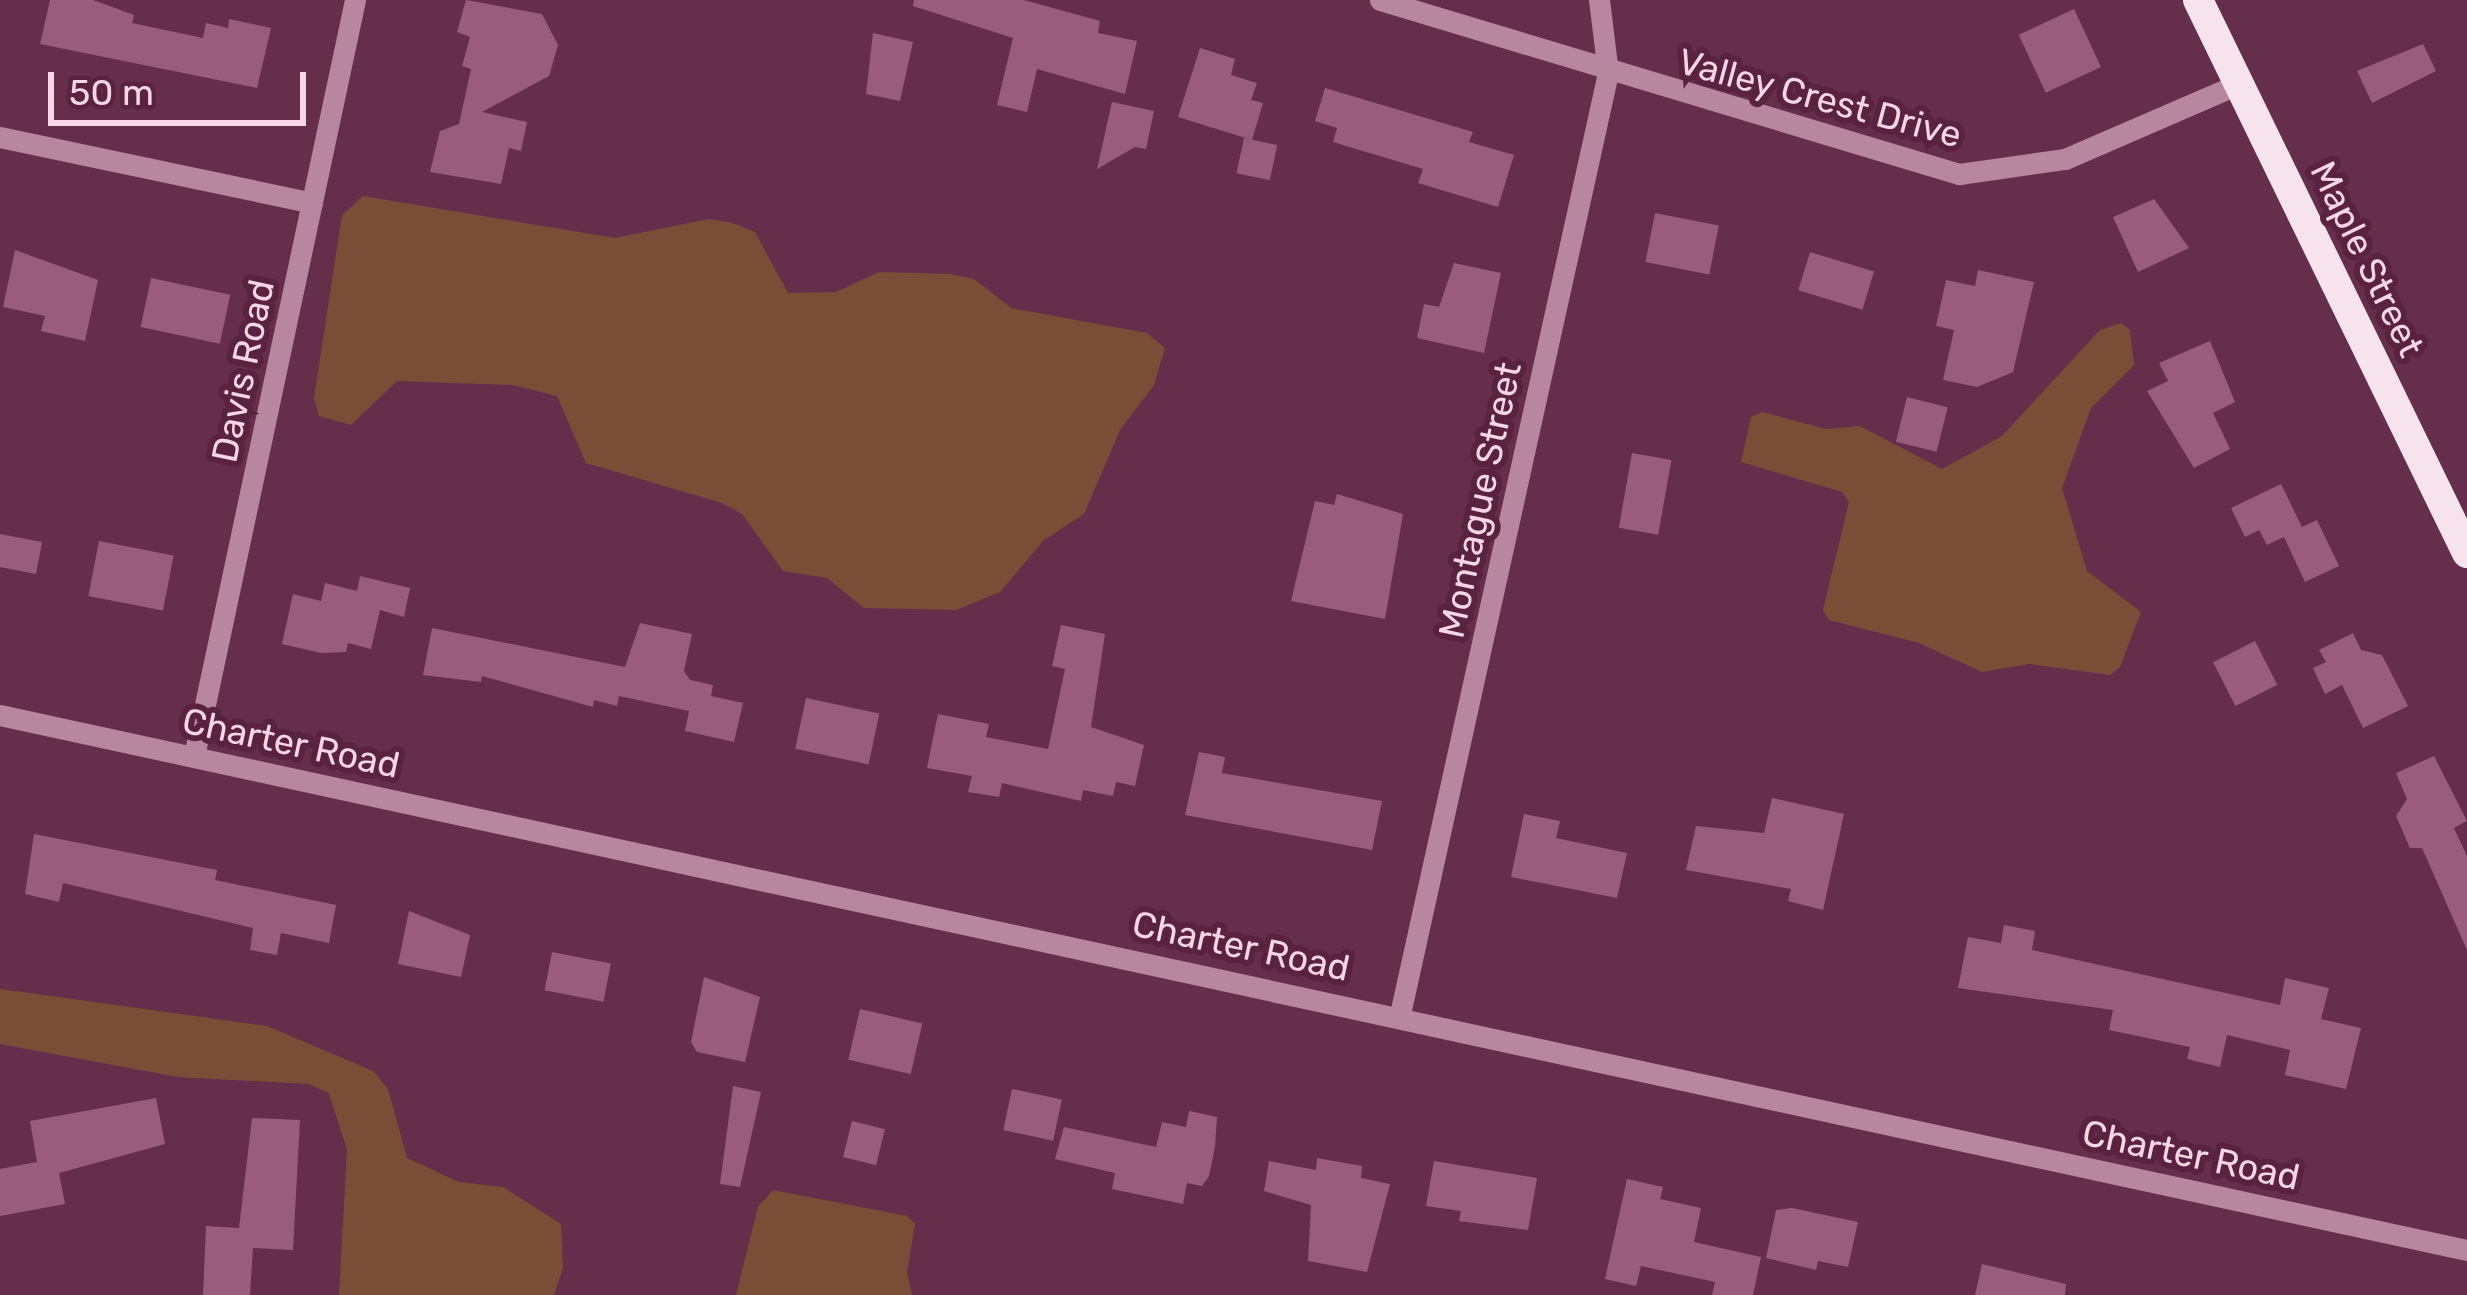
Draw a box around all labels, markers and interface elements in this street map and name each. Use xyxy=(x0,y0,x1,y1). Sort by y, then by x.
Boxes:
street label: Valley Crest Drive xyxy=(1673,39,1967,157)
scale bar xyxy=(54,48,312,122)
text: 50 m xyxy=(69,71,154,114)
street label: Maple Street xyxy=(2301,154,2433,364)
street label: Davis Road xyxy=(203,276,283,466)
street label: Montague Street xyxy=(1430,358,1530,642)
street label: Charter Road xyxy=(178,699,404,787)
street label: Charter Road xyxy=(1128,902,1354,990)
street label: Charter Road xyxy=(2078,1111,2304,1199)

